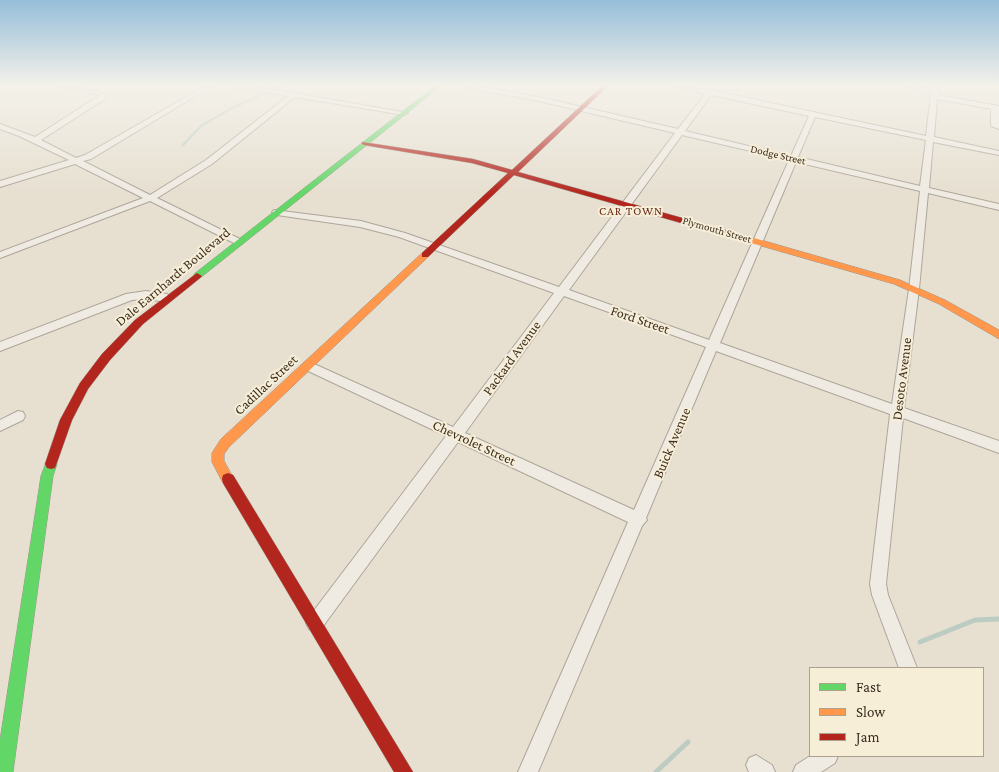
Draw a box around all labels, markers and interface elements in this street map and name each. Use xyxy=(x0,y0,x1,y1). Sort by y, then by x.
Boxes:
street label: Dodge Street xyxy=(749,142,807,168)
district label: CAR TOWN xyxy=(598,204,664,218)
street label: Plymouth Street xyxy=(681,214,753,246)
street label: Dale Earnhardt Boulevard xyxy=(112,224,234,330)
street label: Ford Street xyxy=(608,302,672,338)
street label: Packard Avenue xyxy=(479,317,545,399)
street label: Desoto Avenue xyxy=(889,337,915,421)
street label: Cadillac Street xyxy=(231,351,301,419)
street label: Buick Avenue xyxy=(650,405,694,481)
street label: Chevrolet Street xyxy=(430,416,518,470)
legend xyxy=(809,667,984,757)
text: Fast xyxy=(856,679,881,695)
text: Slow xyxy=(856,704,885,720)
text: Jam xyxy=(856,729,879,745)

